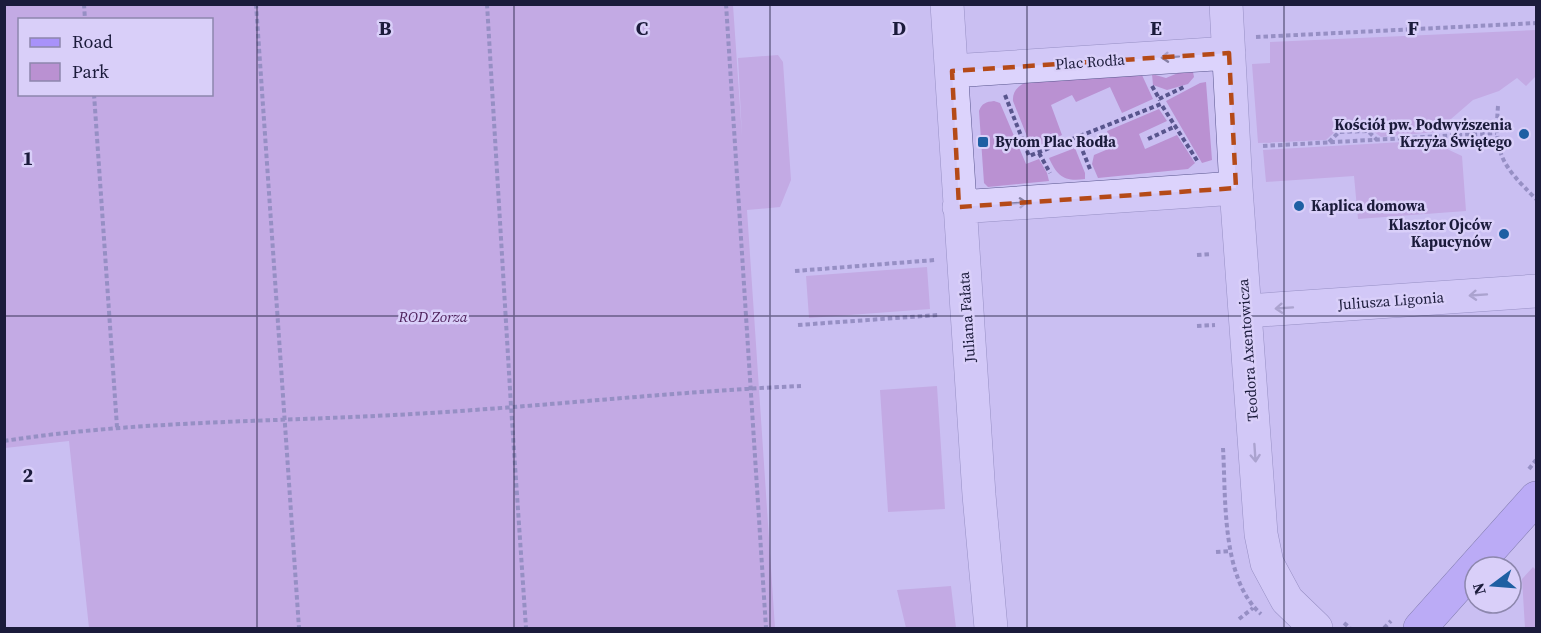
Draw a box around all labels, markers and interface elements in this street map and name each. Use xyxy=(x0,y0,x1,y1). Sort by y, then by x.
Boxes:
text: B xyxy=(378,14,392,42)
text: C xyxy=(636,14,648,42)
text: D xyxy=(892,14,906,42)
text: E xyxy=(1150,14,1162,42)
text: F xyxy=(1407,14,1419,42)
legend xyxy=(18,18,213,96)
text: Road xyxy=(72,29,113,54)
street label: Plac Rodła xyxy=(1054,49,1126,74)
one-way arrow xyxy=(1161,51,1181,62)
text: Park xyxy=(72,59,109,84)
place label: Kościół pw. Podwyższenia Krzyża Świętego xyxy=(1334,114,1513,152)
marker: Kościół pw. Podwyższenia Krzyża Świętego xyxy=(1517,127,1531,141)
place label: Bytom Plac Rodła xyxy=(995,131,1117,152)
marker: Bytom Plac Rodła xyxy=(976,135,990,149)
text: 1 xyxy=(23,144,33,172)
place label: Kaplica domowa xyxy=(1311,195,1426,216)
one-way arrow xyxy=(1007,197,1027,208)
marker: Kaplica domowa xyxy=(1292,199,1306,213)
place label: Klasztor Ojców Kapucynów xyxy=(1388,214,1492,252)
marker: Klasztor Ojców Kapucynów xyxy=(1497,227,1511,241)
street label: Juliana Fałata xyxy=(953,271,980,364)
street label: Teodora Axentowicza xyxy=(1232,278,1263,422)
street label: Juliusza Ligonia xyxy=(1336,286,1445,315)
one-way arrow xyxy=(1469,289,1489,300)
one-way arrow xyxy=(1274,303,1294,314)
park label: ROD Zorza xyxy=(397,306,468,327)
one-way arrow xyxy=(1250,443,1261,463)
text: 2 xyxy=(23,461,34,489)
north arrow xyxy=(1463,555,1523,615)
text: N xyxy=(1466,580,1491,598)

